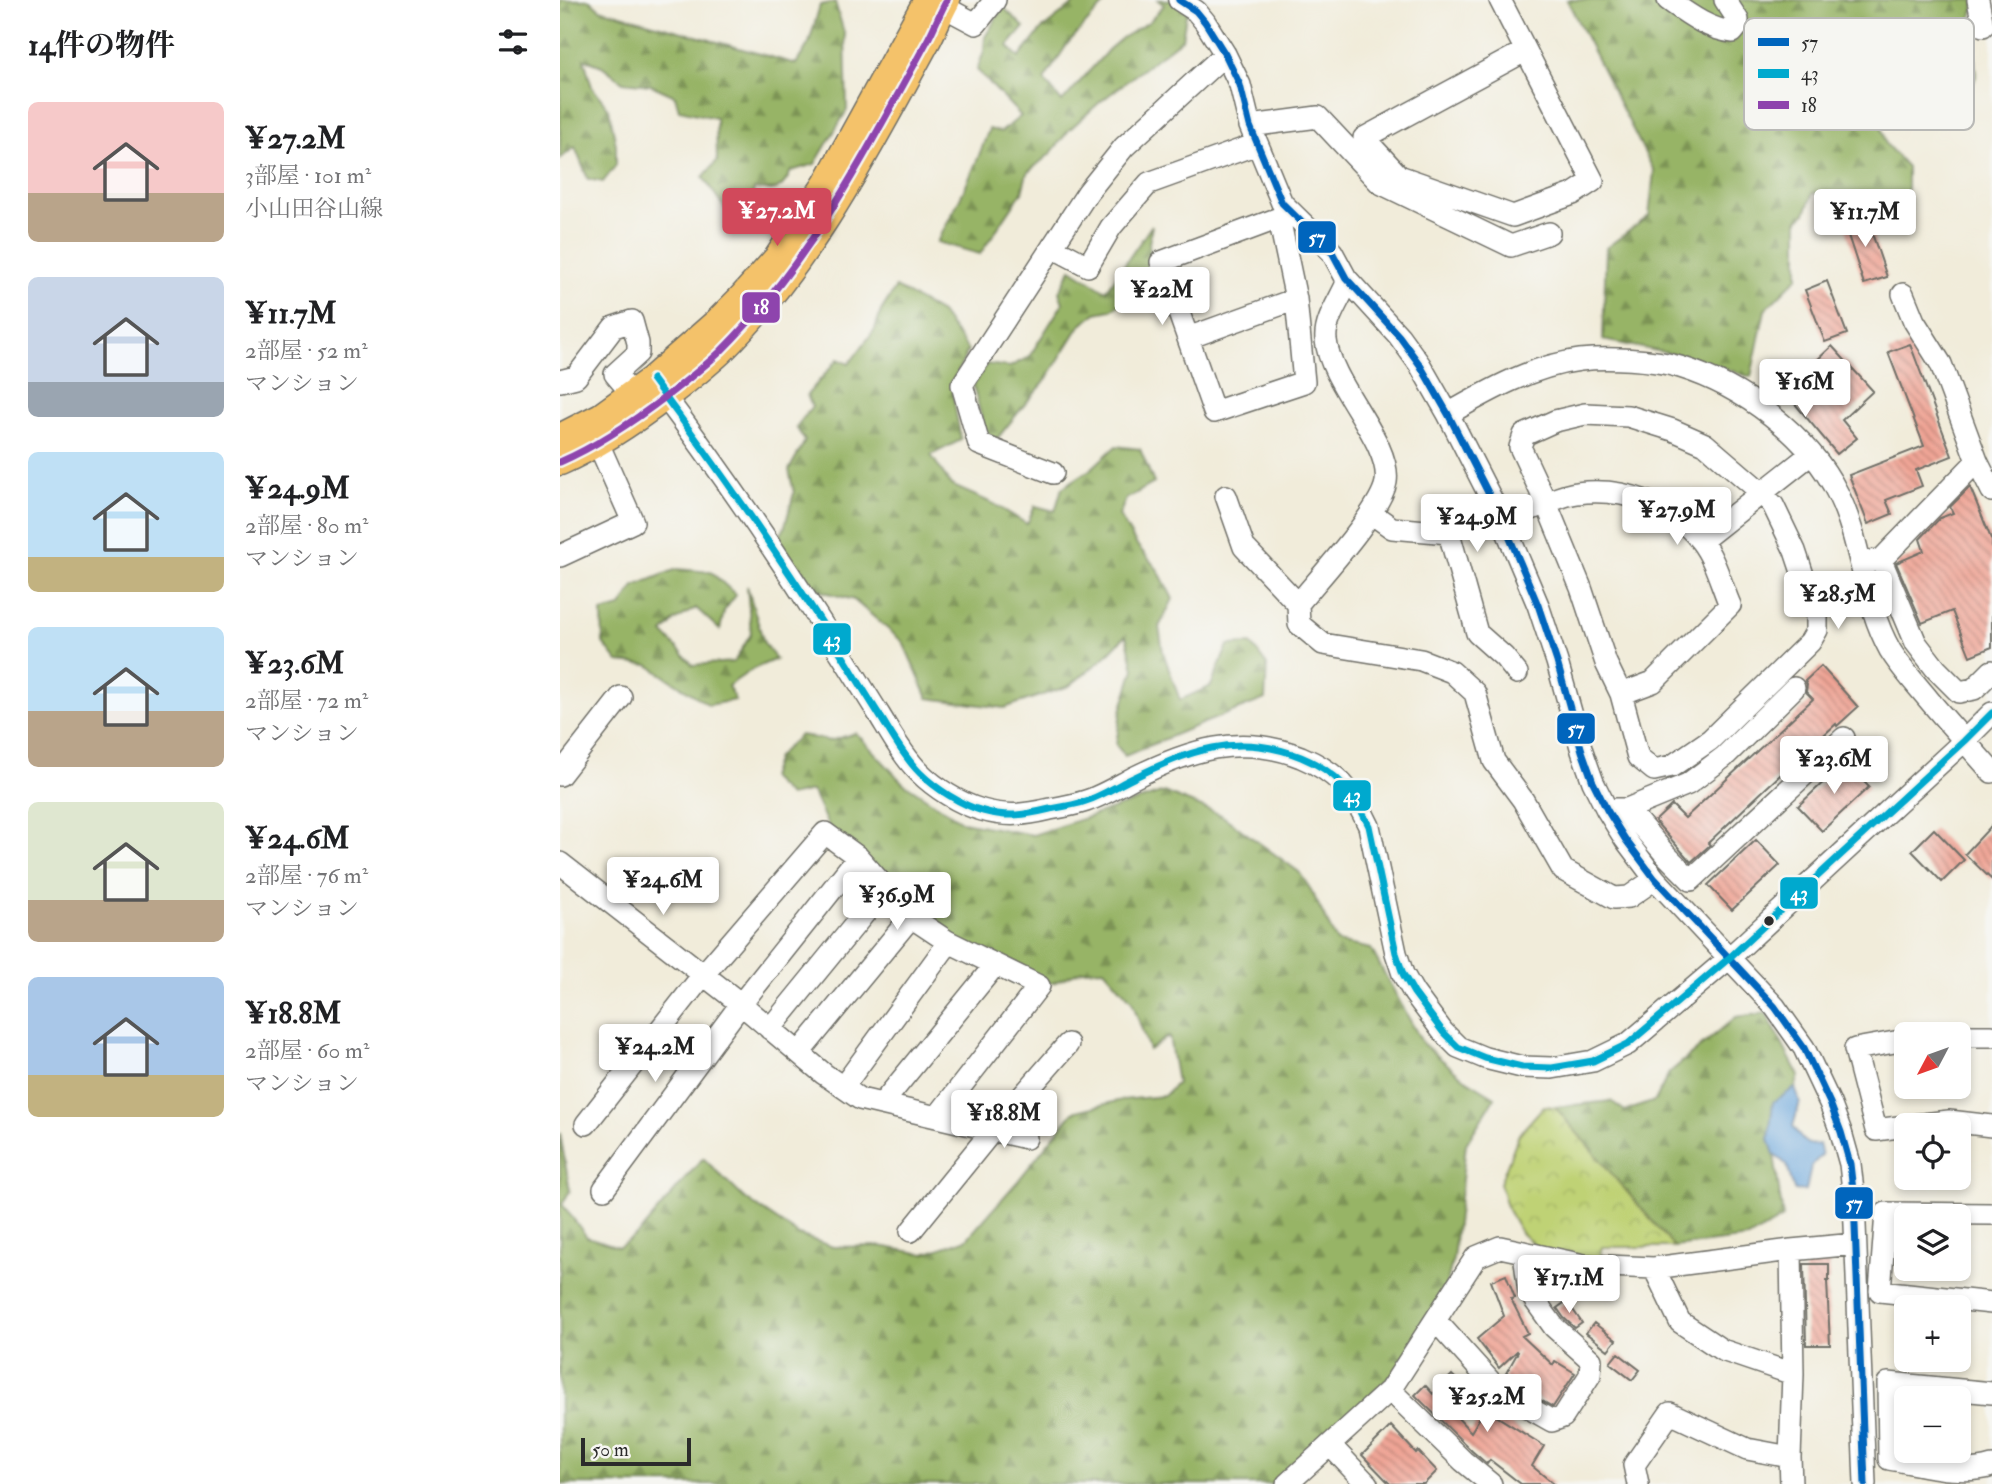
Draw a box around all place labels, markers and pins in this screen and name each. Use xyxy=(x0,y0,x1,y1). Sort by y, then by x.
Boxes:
pin: ¥27.2M xyxy=(720,188,834,248)
pin: ¥11.7M xyxy=(1808,190,1922,249)
pin: ¥22M xyxy=(1121,268,1203,327)
pin: ¥16M xyxy=(1764,360,1846,419)
pin: ¥27.9M xyxy=(1620,488,1734,547)
pin: ¥24.9M xyxy=(1420,494,1534,554)
pin: ¥28.5M xyxy=(1781,572,1895,631)
pin: ¥23.6M xyxy=(1777,736,1891,796)
pin: ¥24.6M xyxy=(606,858,720,917)
pin: ¥36.9M xyxy=(840,872,954,932)
unlabelled marker xyxy=(1762,914,1776,928)
pin: ¥24.2M xyxy=(598,1024,712,1084)
pin: ¥18.8M xyxy=(947,1090,1061,1150)
pin: ¥17.1M xyxy=(1512,1256,1626,1315)
pin: ¥25.2M xyxy=(1430,1374,1544,1434)

